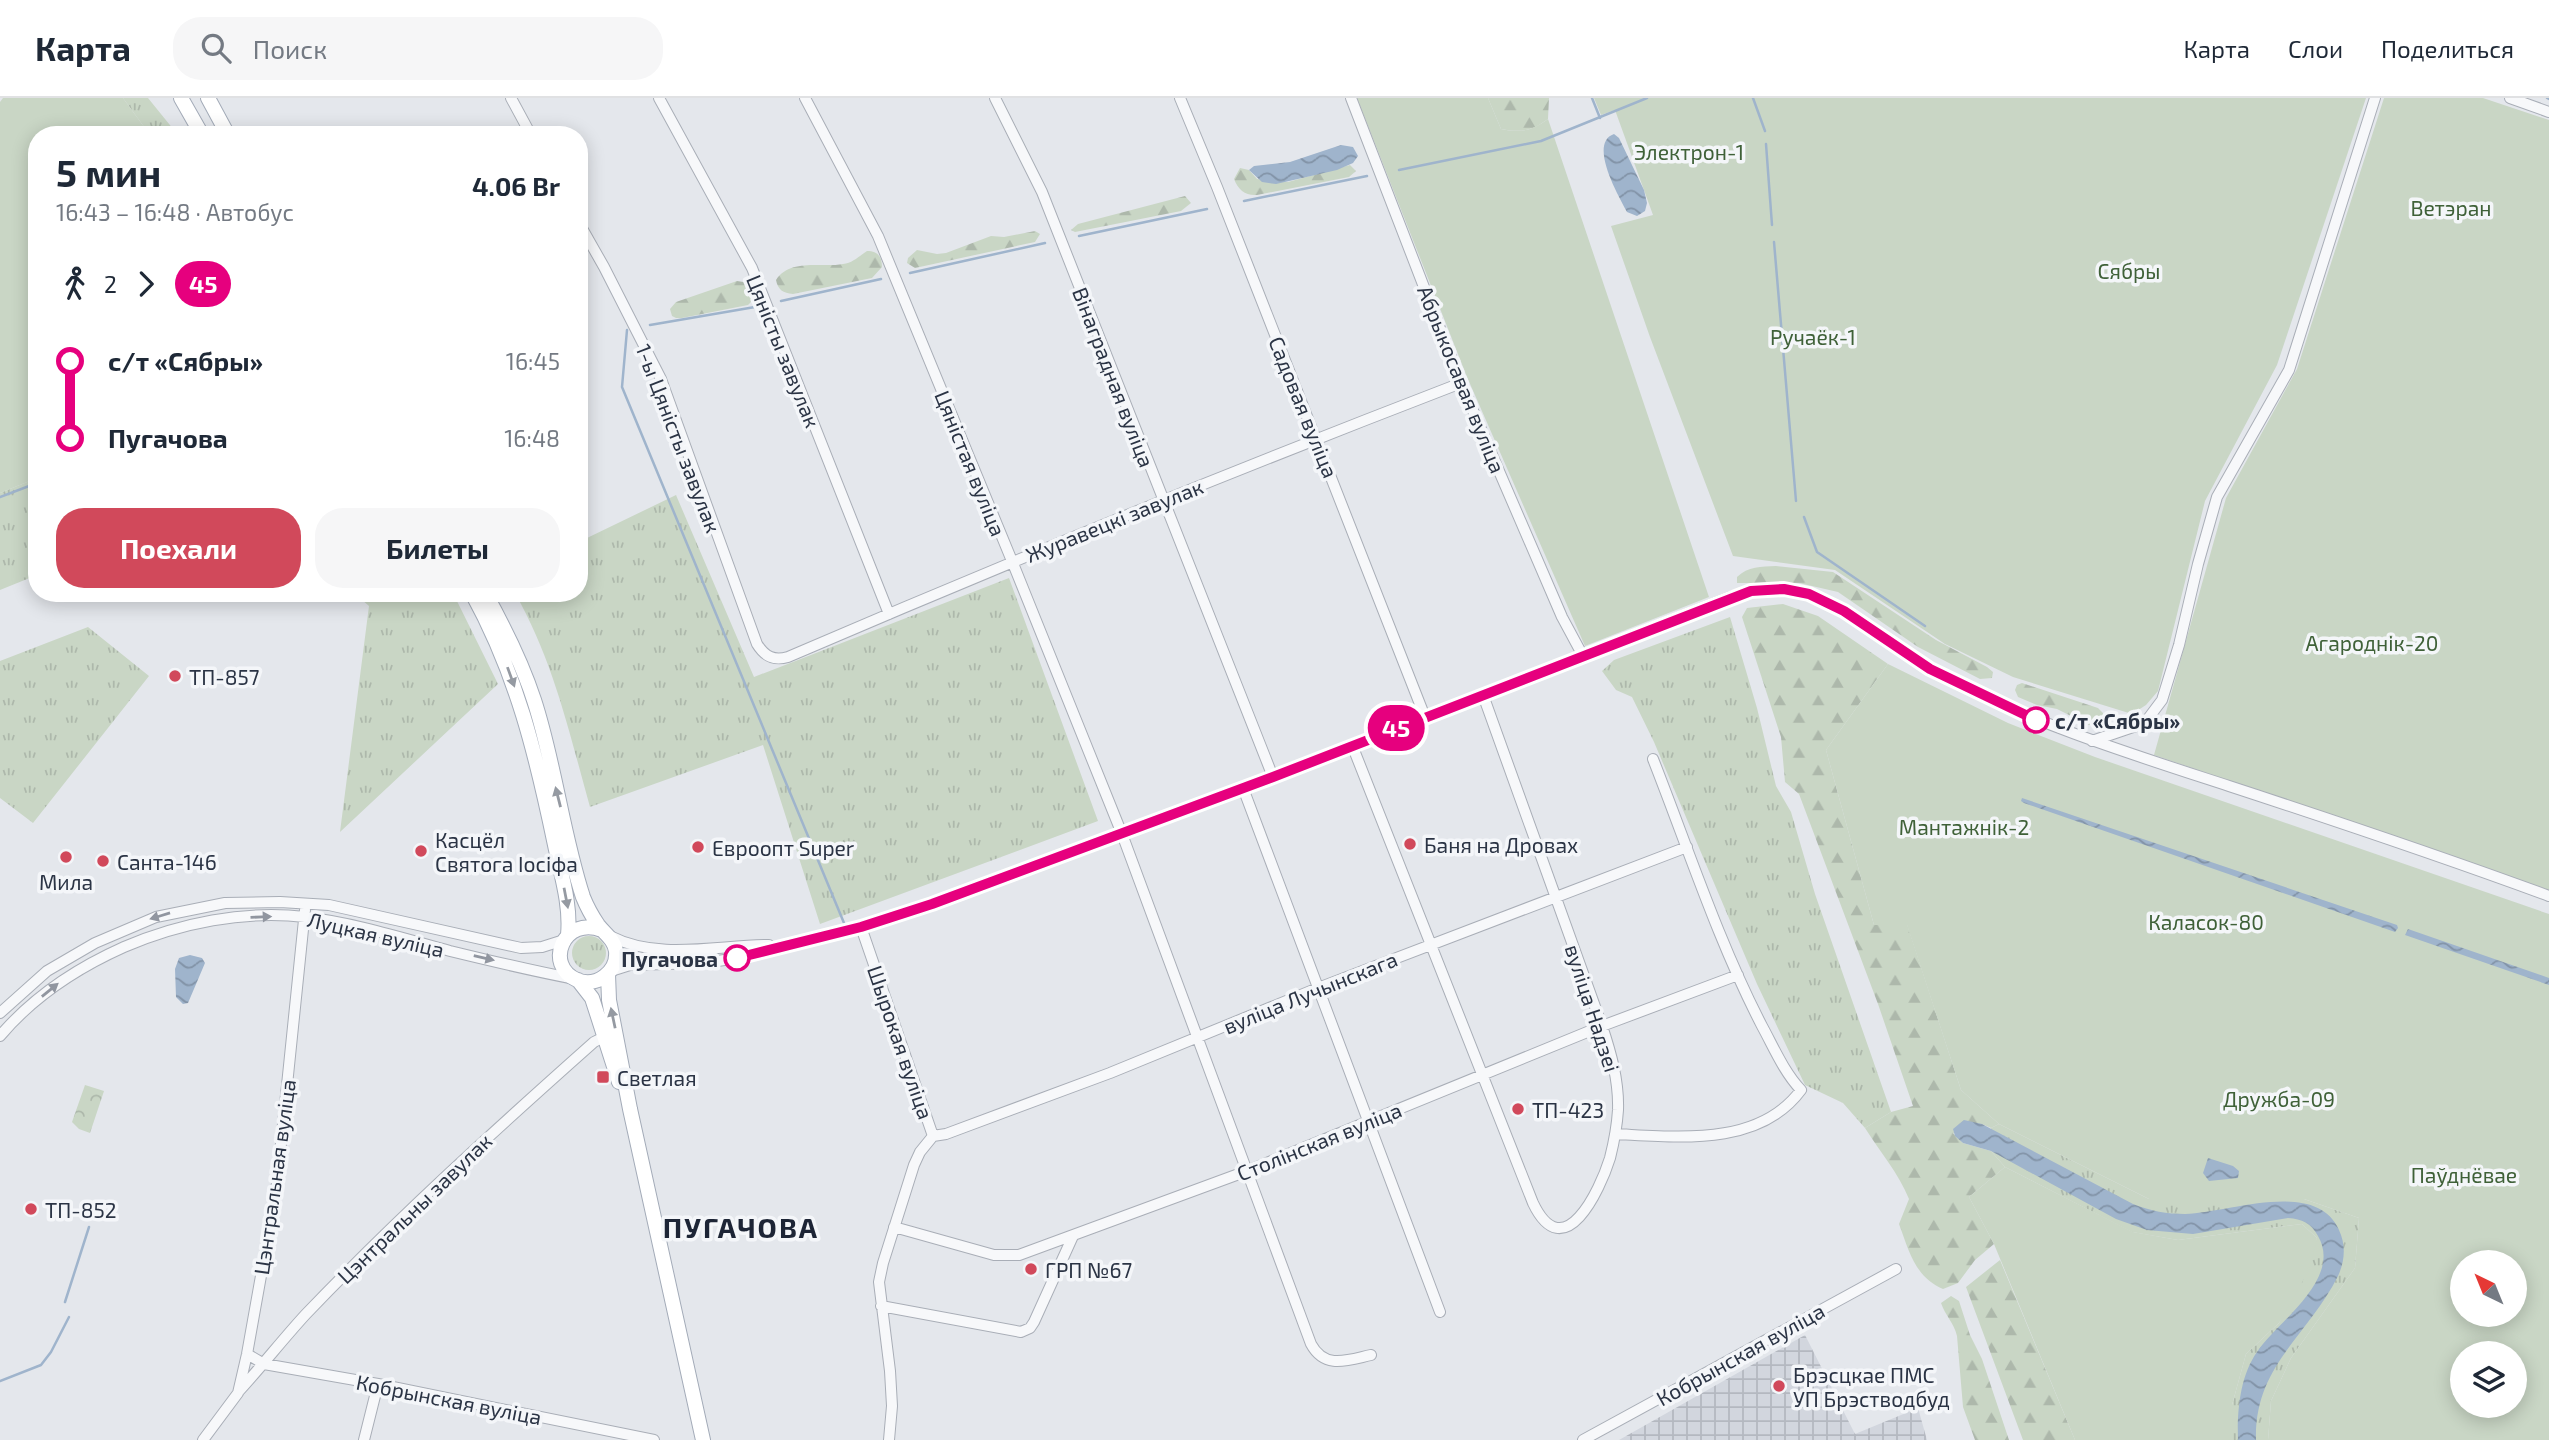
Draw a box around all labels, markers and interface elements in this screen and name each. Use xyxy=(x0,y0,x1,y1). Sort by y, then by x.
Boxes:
search box xyxy=(173,17,663,80)
text: Карта xyxy=(35,28,131,68)
icon: search xyxy=(197,29,235,67)
text: Поиск xyxy=(253,33,327,64)
text: Карта xyxy=(2183,34,2250,63)
text: Слои xyxy=(2288,34,2343,63)
text: Поделиться xyxy=(2381,34,2514,63)
park label: Электрон-1 xyxy=(1634,139,1744,164)
text: 5 мин xyxy=(56,149,161,195)
text: 4.06 Br xyxy=(472,170,560,201)
park label: Ветэран xyxy=(2411,195,2491,220)
text: 16:43 – 16:48 · Автобус xyxy=(56,198,294,226)
park label: Сябры xyxy=(2098,258,2160,283)
icon: walk xyxy=(56,265,94,303)
icon: forward xyxy=(127,265,165,303)
text: 45 xyxy=(189,269,217,298)
text: 2 xyxy=(104,270,117,298)
street label: Цяністы завулак xyxy=(741,271,826,431)
street label: Абрыкосавая вуліца xyxy=(1412,282,1511,477)
street label: Вінаградная вуліца xyxy=(1067,283,1160,471)
park label: Ручаёк-1 xyxy=(1770,324,1856,350)
street label: Садовая вуліца xyxy=(1263,333,1344,482)
street label: 1-ы Цяністы завулак xyxy=(631,340,727,536)
text: с/т «Сябры» xyxy=(108,345,263,376)
text: 16:45 xyxy=(506,347,560,375)
street label: Цяністая вуліца xyxy=(929,387,1012,540)
text: Пугачова xyxy=(108,422,228,453)
text: 16:48 xyxy=(504,424,560,452)
street label: Журавецкі завулак xyxy=(1022,473,1207,568)
button: Поехали xyxy=(56,508,301,588)
button: Билеты xyxy=(315,508,560,588)
park label: Агароднік-20 xyxy=(2305,630,2439,655)
place label: ТП-857 xyxy=(189,664,260,689)
one-way arrow xyxy=(506,667,517,688)
marker: ТП-857 xyxy=(167,668,183,684)
line badge: 45 xyxy=(1364,705,1428,751)
marker: с/т «Сябры» xyxy=(2023,707,2049,733)
place label: с/т «Сябры» xyxy=(2055,708,2180,733)
text: 45 xyxy=(1382,713,1410,742)
one-way arrow xyxy=(552,786,563,808)
park label: Мантажнік-2 xyxy=(1899,814,2029,839)
place label: Касцёл Святога Іосіфа xyxy=(435,827,578,876)
place label: Баня на Дровах xyxy=(1424,832,1578,857)
place label: Евроопт Super xyxy=(712,835,855,860)
marker: Баня на Дровах xyxy=(1402,836,1418,852)
marker: Евроопт Super xyxy=(690,839,706,855)
marker: Касцёл Святога Іосіфа xyxy=(413,843,429,859)
marker: Мила xyxy=(58,849,74,865)
place label: Санта-146 xyxy=(117,849,217,874)
marker: Санта-146 xyxy=(95,853,111,869)
place label: Мила xyxy=(39,869,93,894)
one-way arrow xyxy=(560,887,571,909)
street label: Луцкая вуліца xyxy=(305,906,447,963)
park label: Каласок-80 xyxy=(2148,909,2264,934)
one-way arrow xyxy=(250,911,272,922)
one-way arrow xyxy=(149,912,170,922)
street label: вуліца Надзеі xyxy=(1560,941,1625,1075)
marker: Пугачова xyxy=(724,945,750,971)
place label: Пугачова xyxy=(621,946,718,971)
street label: вуліца Лучынскага xyxy=(1219,946,1401,1039)
one-way arrow xyxy=(473,953,495,964)
street label: Шырокая вуліца xyxy=(862,962,939,1122)
one-way arrow xyxy=(41,983,58,998)
one-way arrow xyxy=(607,1007,618,1029)
place label: Светлая xyxy=(617,1065,697,1090)
marker: Светлая xyxy=(595,1069,611,1085)
street label: Цэнтральная вуліца xyxy=(248,1078,301,1276)
park label: Дружба-09 xyxy=(2223,1086,2335,1112)
street label: Столінская вуліца xyxy=(1233,1097,1405,1186)
place label: ТП-423 xyxy=(1532,1097,1604,1122)
marker: ТП-423 xyxy=(1510,1101,1526,1117)
street label: Цэнтральны завулак xyxy=(332,1128,497,1289)
park label: Паўднёвае xyxy=(2411,1162,2517,1188)
place label: ТП-852 xyxy=(45,1197,116,1222)
marker: ТП-852 xyxy=(23,1201,39,1217)
district label: ПУГАЧОВА xyxy=(663,1210,819,1244)
north arrow xyxy=(2450,1250,2527,1326)
map controls xyxy=(2450,1250,2527,1418)
place label: ГРП №67 xyxy=(1045,1257,1132,1282)
marker: ГРП №67 xyxy=(1023,1261,1039,1277)
street label: Кобрынская вуліца xyxy=(1652,1297,1829,1411)
button: layers xyxy=(2450,1341,2527,1418)
place label: Брэсцкае ПМС УП Брэстводбуд xyxy=(1793,1362,1950,1412)
street label: Кобрынская вуліца xyxy=(354,1369,544,1430)
marker: Брэсцкае ПМС УП Брэстводбуд xyxy=(1771,1378,1787,1394)

